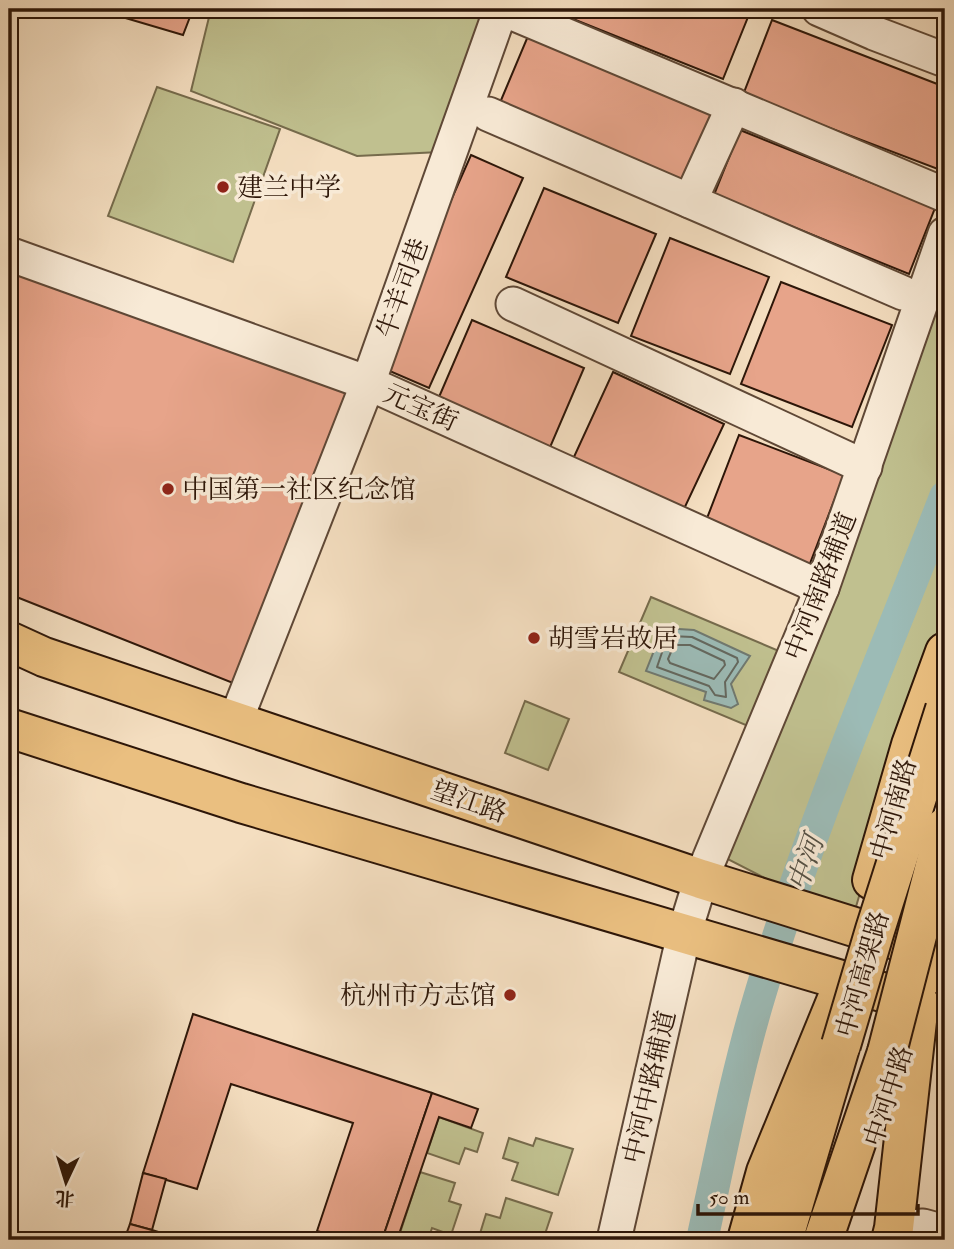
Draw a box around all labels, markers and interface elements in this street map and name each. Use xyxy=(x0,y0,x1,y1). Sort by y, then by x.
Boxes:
place label: 建兰中学 xyxy=(237,172,341,204)
marker: 建兰中学 xyxy=(215,179,231,195)
street label: 牛羊司巷 xyxy=(370,234,436,343)
street label: 元宝街 xyxy=(378,377,463,438)
place label: 中国第一社区纪念馆 xyxy=(182,474,416,506)
marker: 中国第一社区纪念馆 xyxy=(160,481,176,497)
street label: 中河南路辅道 xyxy=(778,508,864,665)
place label: 胡雪岩故居 xyxy=(548,623,678,655)
marker: 胡雪岩故居 xyxy=(526,630,542,646)
street label: 中河南路 xyxy=(864,755,924,864)
street label: 望江路 xyxy=(427,774,511,830)
water label: 中河 xyxy=(781,827,834,896)
street label: 中河高架路 xyxy=(830,907,896,1041)
place label: 杭州市方志馆 xyxy=(340,980,496,1012)
marker: 杭州市方志馆 xyxy=(502,987,518,1003)
street label: 中河中路辅道 xyxy=(617,1008,683,1167)
street label: 中河中路 xyxy=(858,1042,920,1151)
north arrow xyxy=(32,1148,102,1218)
scale bar xyxy=(698,1172,919,1216)
text: 50 m xyxy=(709,1184,750,1211)
text: 北 xyxy=(55,1185,75,1211)

